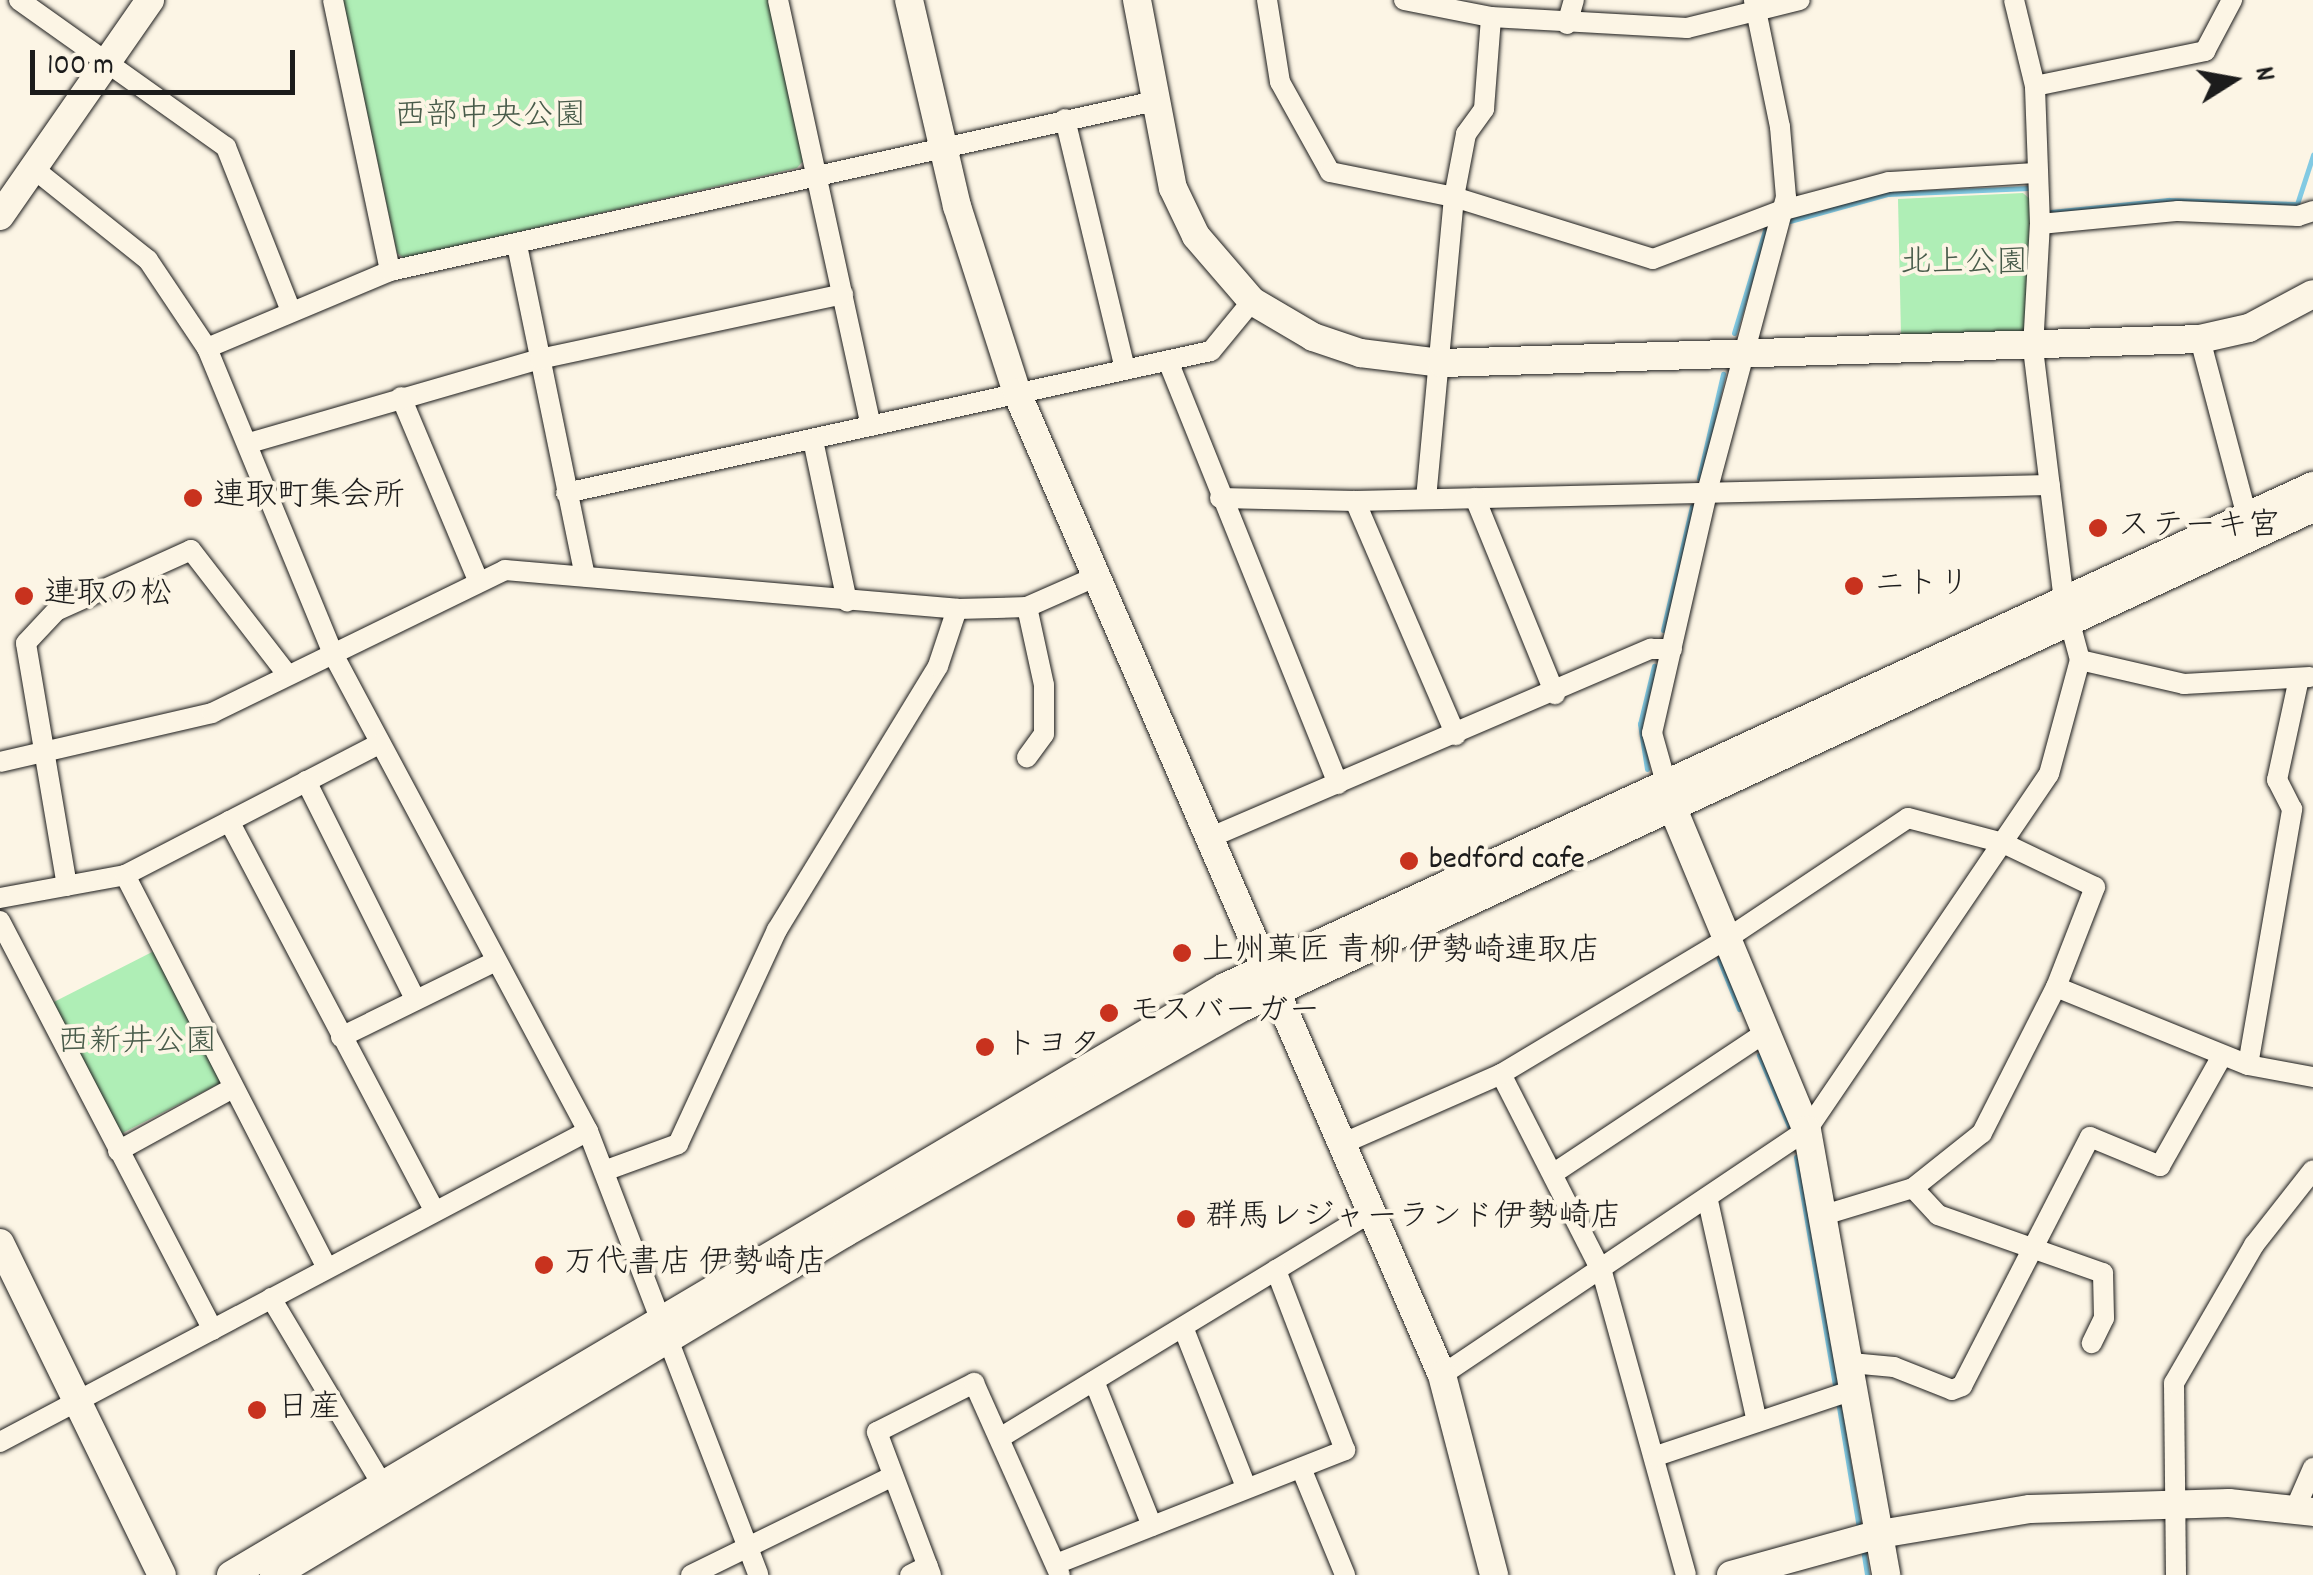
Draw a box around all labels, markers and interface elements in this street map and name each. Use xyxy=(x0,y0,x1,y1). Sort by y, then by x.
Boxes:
scale bar xyxy=(35,30,300,92)
north arrow xyxy=(2183,30,2283,130)
text: 100 m xyxy=(47,46,114,89)
text: N xyxy=(2241,64,2283,85)
park label: 西部中央公園 xyxy=(394,99,586,137)
park label: 北上公園 xyxy=(1900,246,2028,284)
place label: 連取町集会所 xyxy=(213,479,405,517)
marker: 連取町集会所 xyxy=(182,487,204,509)
place label: ステーキ宮 xyxy=(2118,509,2278,547)
marker: ステーキ宮 xyxy=(2087,517,2109,539)
place label: ニトリ xyxy=(1874,567,1970,605)
marker: ニトリ xyxy=(1843,575,1865,597)
place label: 連取の松 xyxy=(44,577,172,615)
marker: 連取の松 xyxy=(13,585,35,607)
place label: bedford cafe xyxy=(1429,842,1585,880)
marker: bedford cafe xyxy=(1398,850,1420,872)
place label: 上州菓匠 青柳 伊勢崎連取店 xyxy=(1202,934,1601,972)
marker: 上州菓匠 青柳 伊勢崎連取店 xyxy=(1171,942,1193,964)
place label: モスバーガー xyxy=(1129,994,1321,1032)
marker: モスバーガー xyxy=(1098,1002,1120,1024)
park label: 西新井公園 xyxy=(57,1025,217,1063)
place label: トヨタ xyxy=(1005,1028,1101,1066)
marker: トヨタ xyxy=(974,1036,996,1058)
place label: 群馬レジャーランド伊勢崎店 xyxy=(1206,1200,1622,1238)
marker: 群馬レジャーランド伊勢崎店 xyxy=(1175,1208,1197,1230)
place label: 万代書店 伊勢崎店 xyxy=(564,1246,827,1284)
marker: 万代書店 伊勢崎店 xyxy=(533,1254,555,1276)
place label: 日産 xyxy=(277,1391,341,1429)
marker: 日産 xyxy=(246,1399,268,1421)

